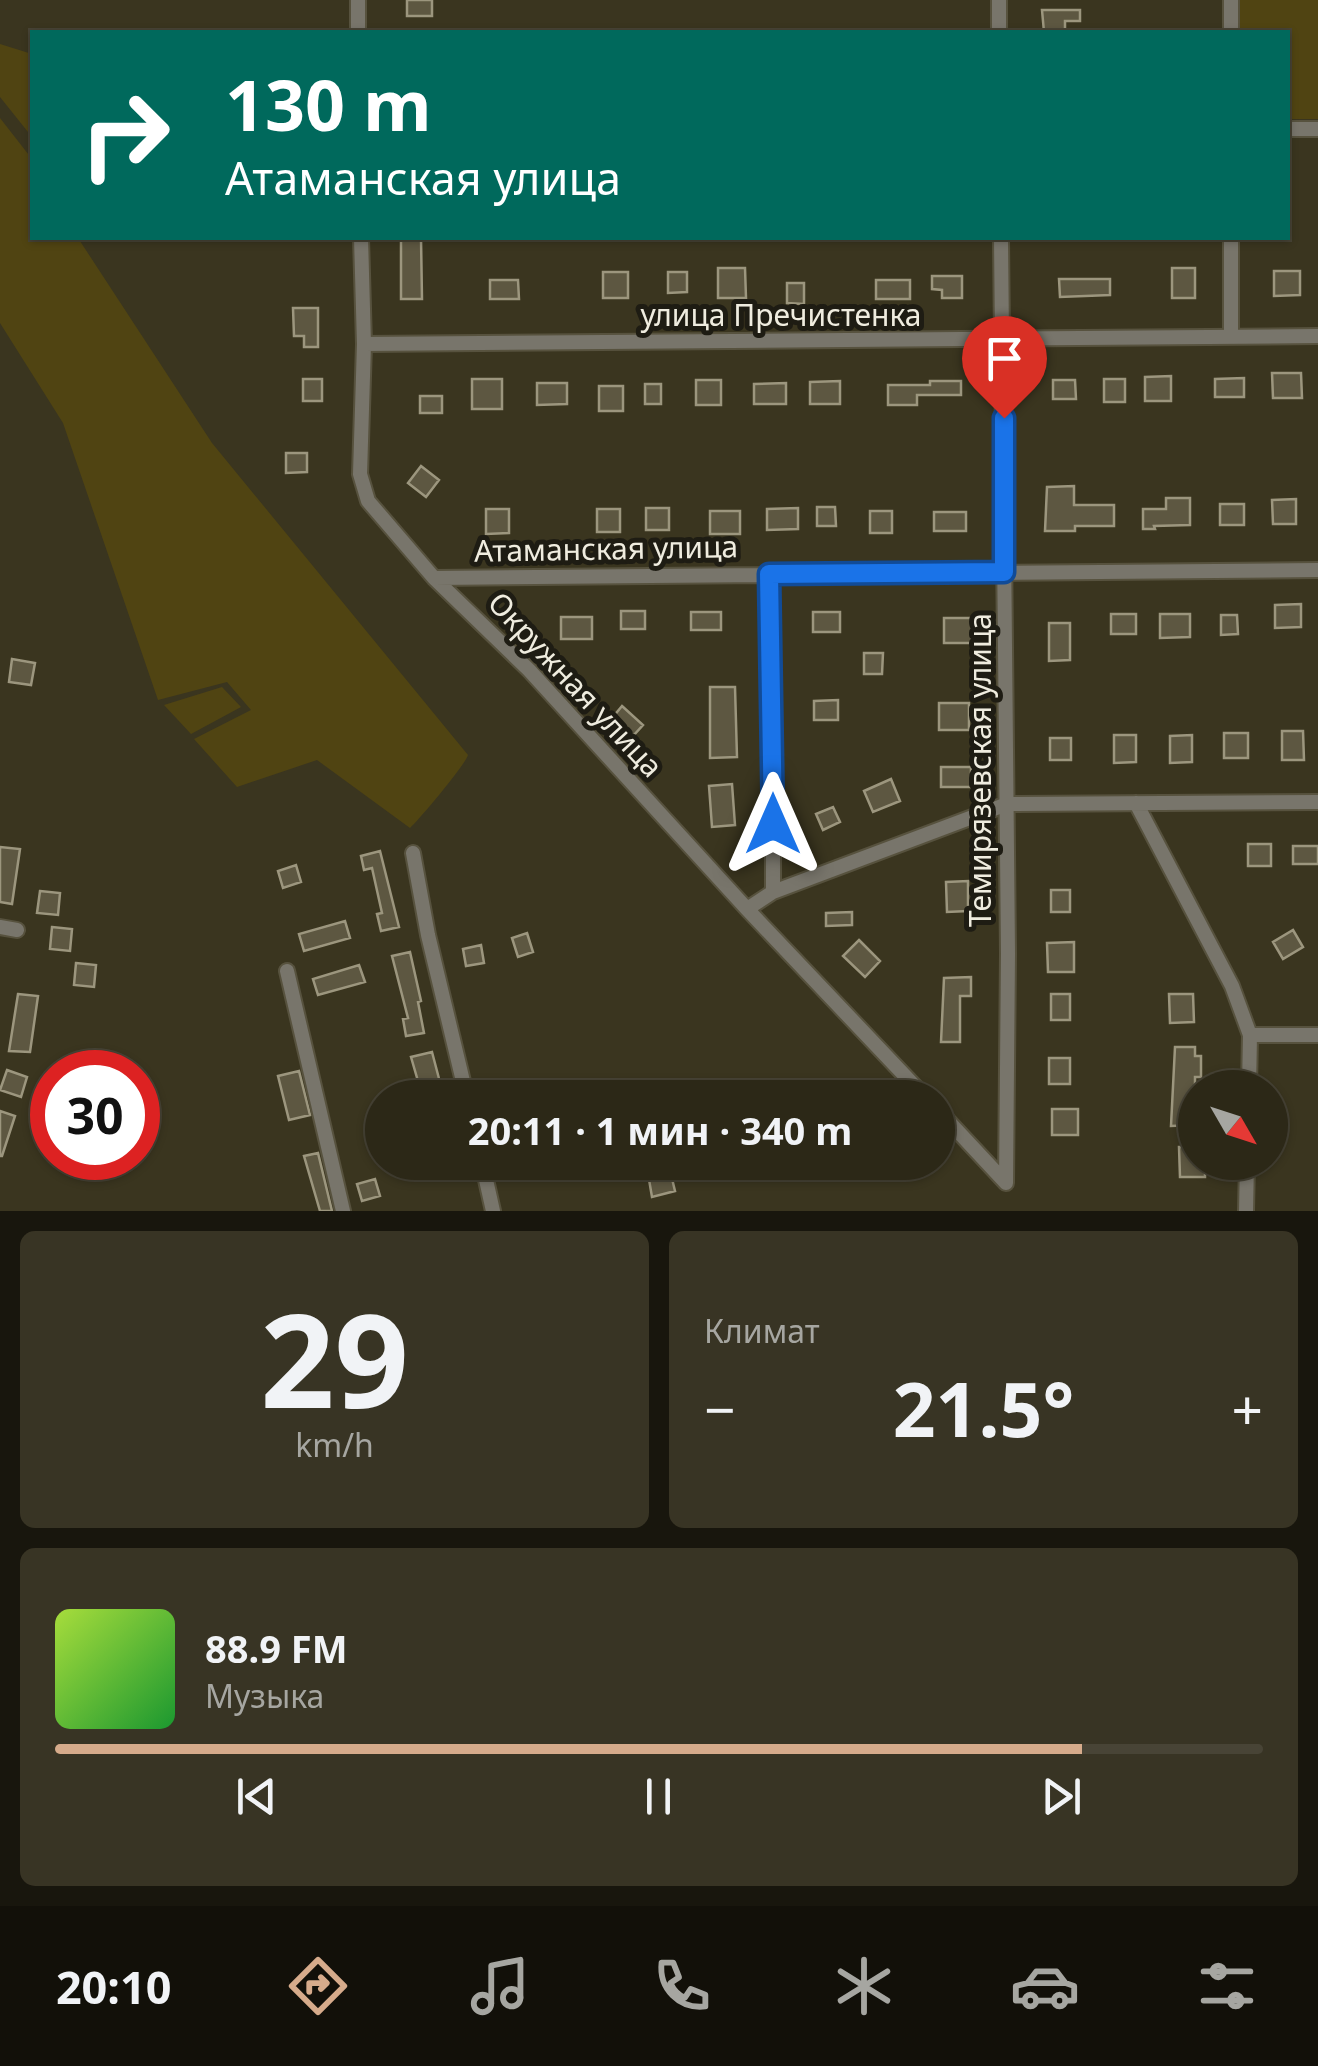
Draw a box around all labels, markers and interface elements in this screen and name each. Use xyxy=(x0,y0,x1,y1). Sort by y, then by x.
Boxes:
text: 130 m xyxy=(225,56,432,152)
icon: right xyxy=(60,70,190,200)
text: Атаманская улица xyxy=(225,147,621,208)
street label: улица Пречистенка xyxy=(640,294,922,335)
pin xyxy=(962,316,1047,419)
icon: arrive xyxy=(977,331,1032,386)
street label: Атаманская улица xyxy=(474,525,738,571)
street label: Окружная улица xyxy=(479,582,673,786)
street label: Темирязевская улица xyxy=(959,613,1000,927)
position arrow xyxy=(721,772,825,876)
speed limit sign: 30 xyxy=(30,1050,160,1180)
north arrow xyxy=(1178,1070,1288,1180)
map controls xyxy=(1178,1070,1288,1180)
text: 20:11 · 1 мин · 340 m xyxy=(468,1104,852,1156)
text: 29 xyxy=(260,1269,409,1446)
text: Климат xyxy=(704,1309,820,1352)
text: 21.5° xyxy=(893,1357,1074,1459)
text: − xyxy=(704,1371,735,1446)
text: + xyxy=(1232,1371,1263,1446)
text: km/h xyxy=(295,1423,374,1466)
text: 88.9 FM xyxy=(205,1622,347,1674)
text: Музыка xyxy=(205,1674,324,1717)
icon: previous xyxy=(229,1769,284,1824)
icon: pause xyxy=(631,1769,686,1824)
icon: next xyxy=(1034,1769,1089,1824)
icon: directions xyxy=(283,1951,353,2021)
icon: music xyxy=(465,1951,535,2021)
icon: phone xyxy=(647,1951,717,2021)
icon: climate xyxy=(829,1951,899,2021)
icon: car xyxy=(1010,1951,1080,2021)
icon: filters xyxy=(1192,1951,1262,2021)
text: 20:10 xyxy=(56,1956,171,2017)

